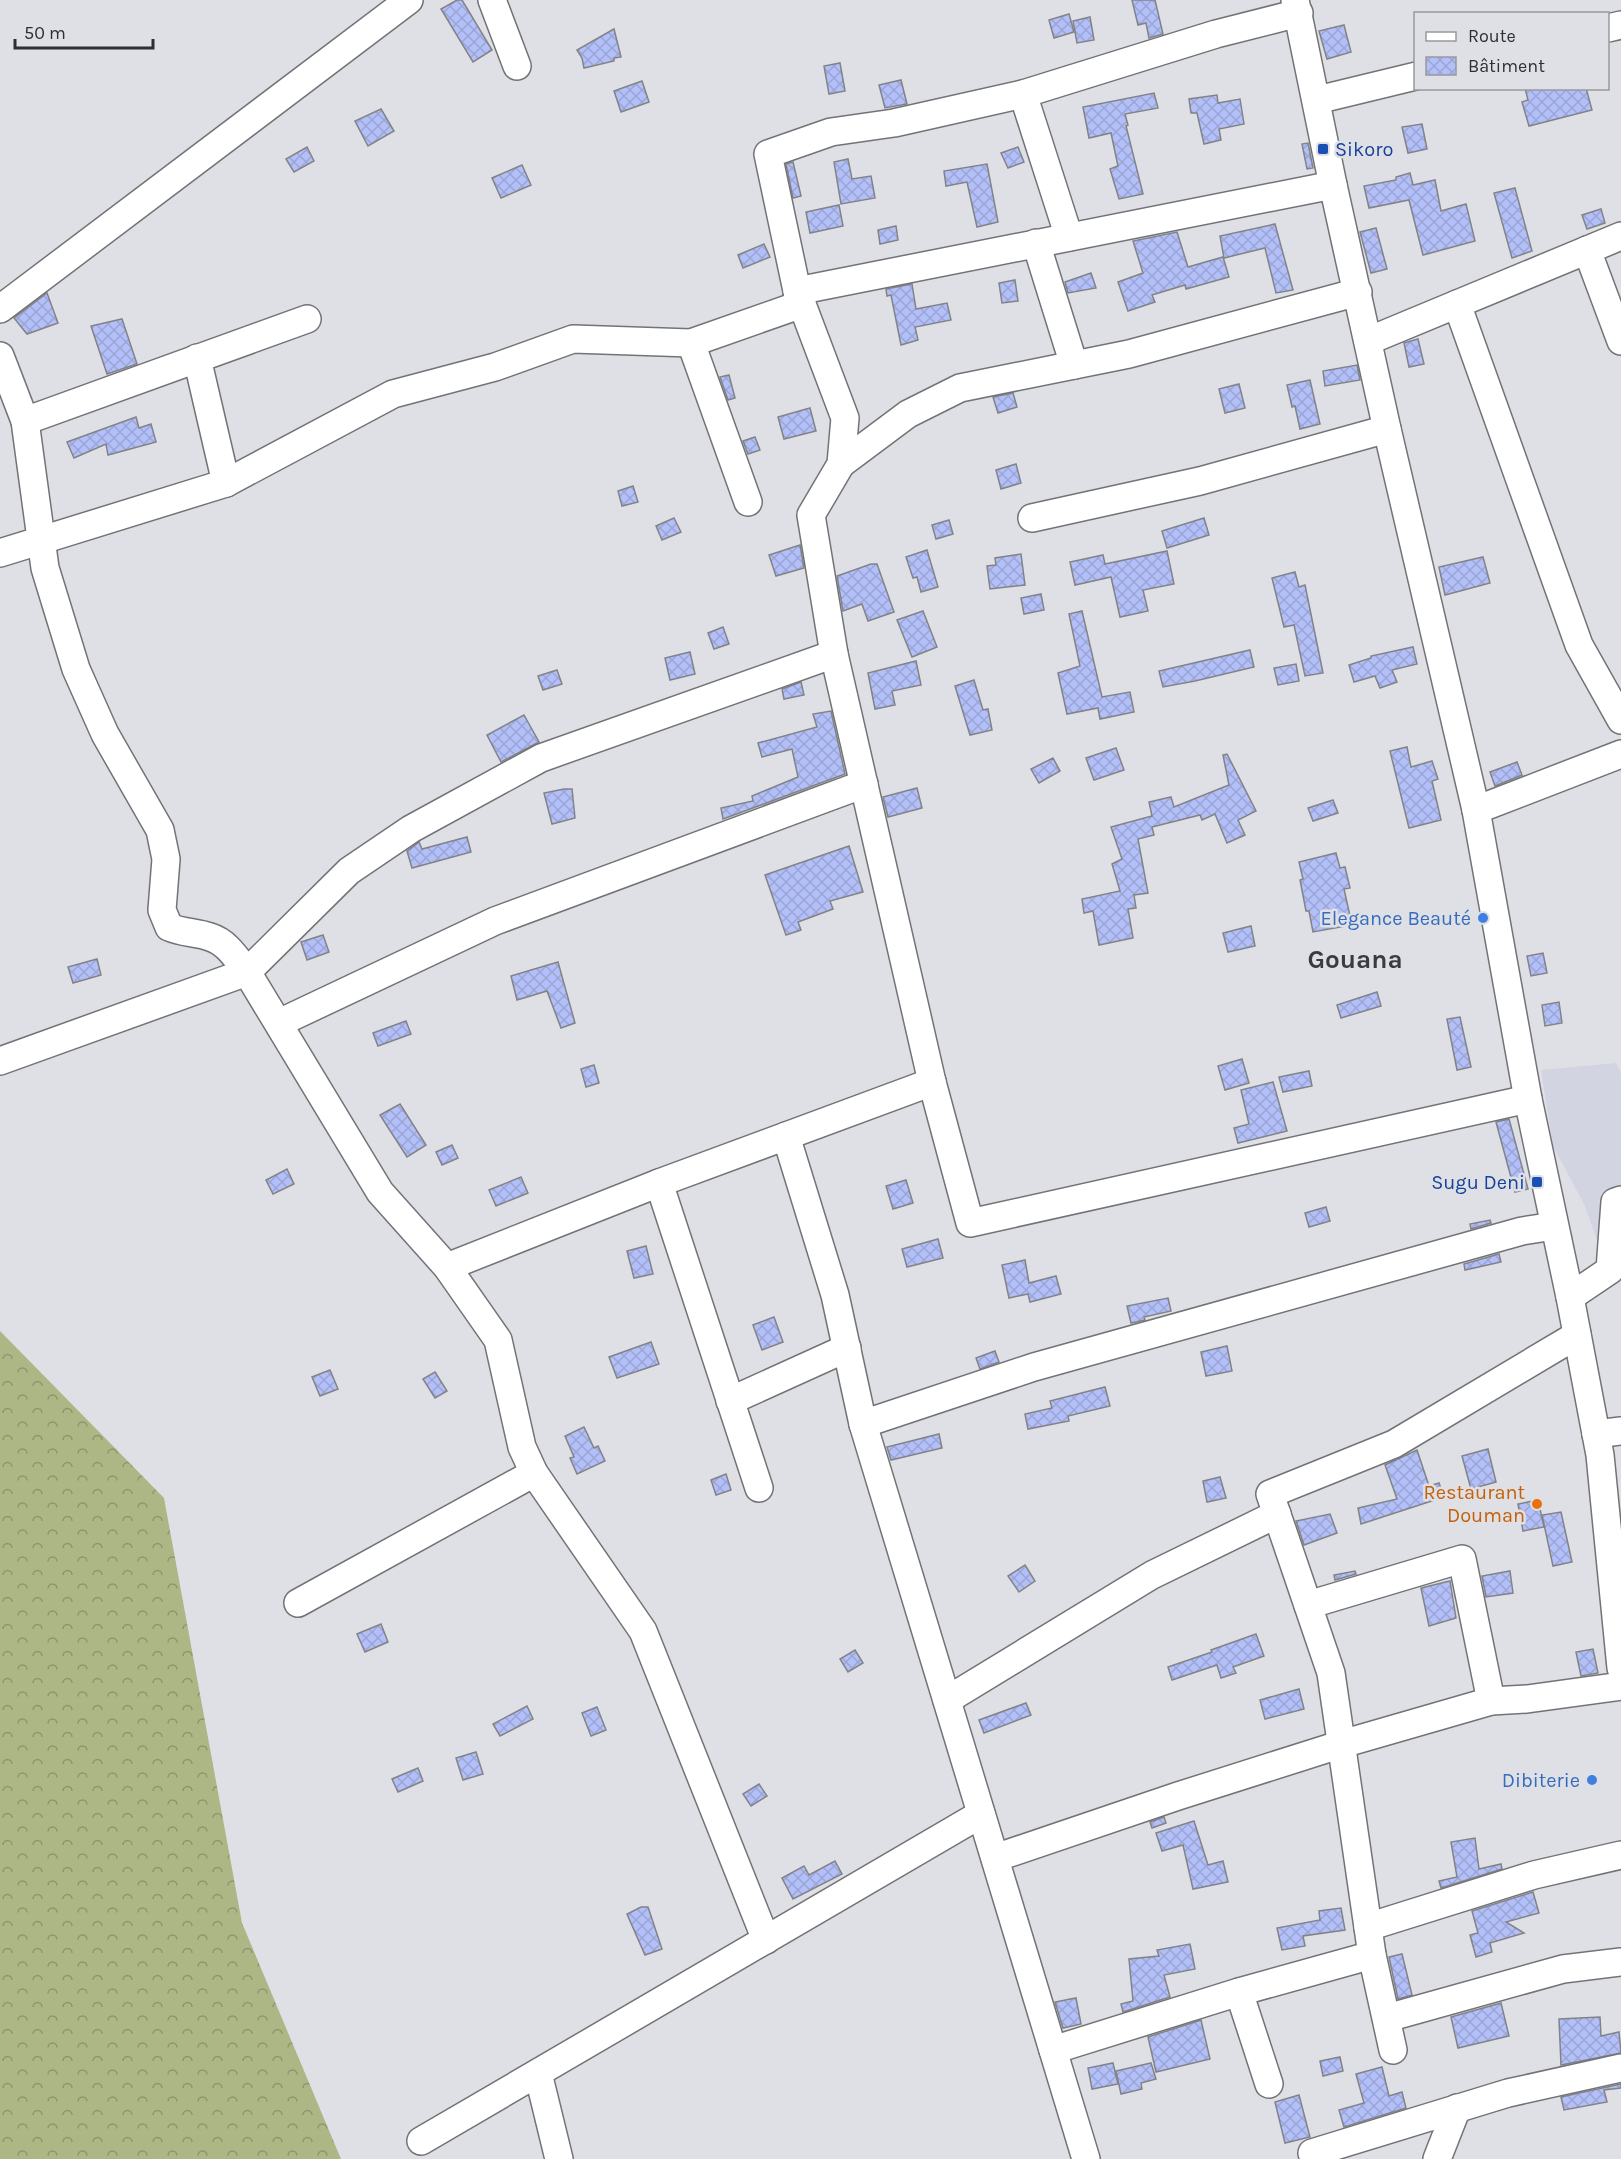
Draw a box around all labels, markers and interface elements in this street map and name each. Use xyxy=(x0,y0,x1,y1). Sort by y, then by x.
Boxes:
scale bar xyxy=(15,12,153,50)
legend xyxy=(1414,12,1609,90)
text: 50 m xyxy=(24,22,66,44)
text: Route xyxy=(1468,25,1516,47)
text: Bâtiment xyxy=(1468,55,1545,77)
place label: Sikoro xyxy=(1335,138,1393,161)
marker: Sikoro xyxy=(1316,142,1330,156)
place label: Elegance Beauté xyxy=(1321,907,1471,930)
marker: Elegance Beauté xyxy=(1476,911,1490,925)
district label: Gouana xyxy=(1307,944,1403,975)
place label: Sugu Deni xyxy=(1431,1171,1525,1194)
marker: Sugu Deni xyxy=(1530,1175,1544,1189)
place label: Restaurant Douman xyxy=(1424,1481,1525,1527)
marker: Restaurant Douman xyxy=(1530,1497,1544,1511)
place label: Dibiterie xyxy=(1502,1769,1580,1792)
marker: Dibiterie xyxy=(1585,1773,1599,1787)

